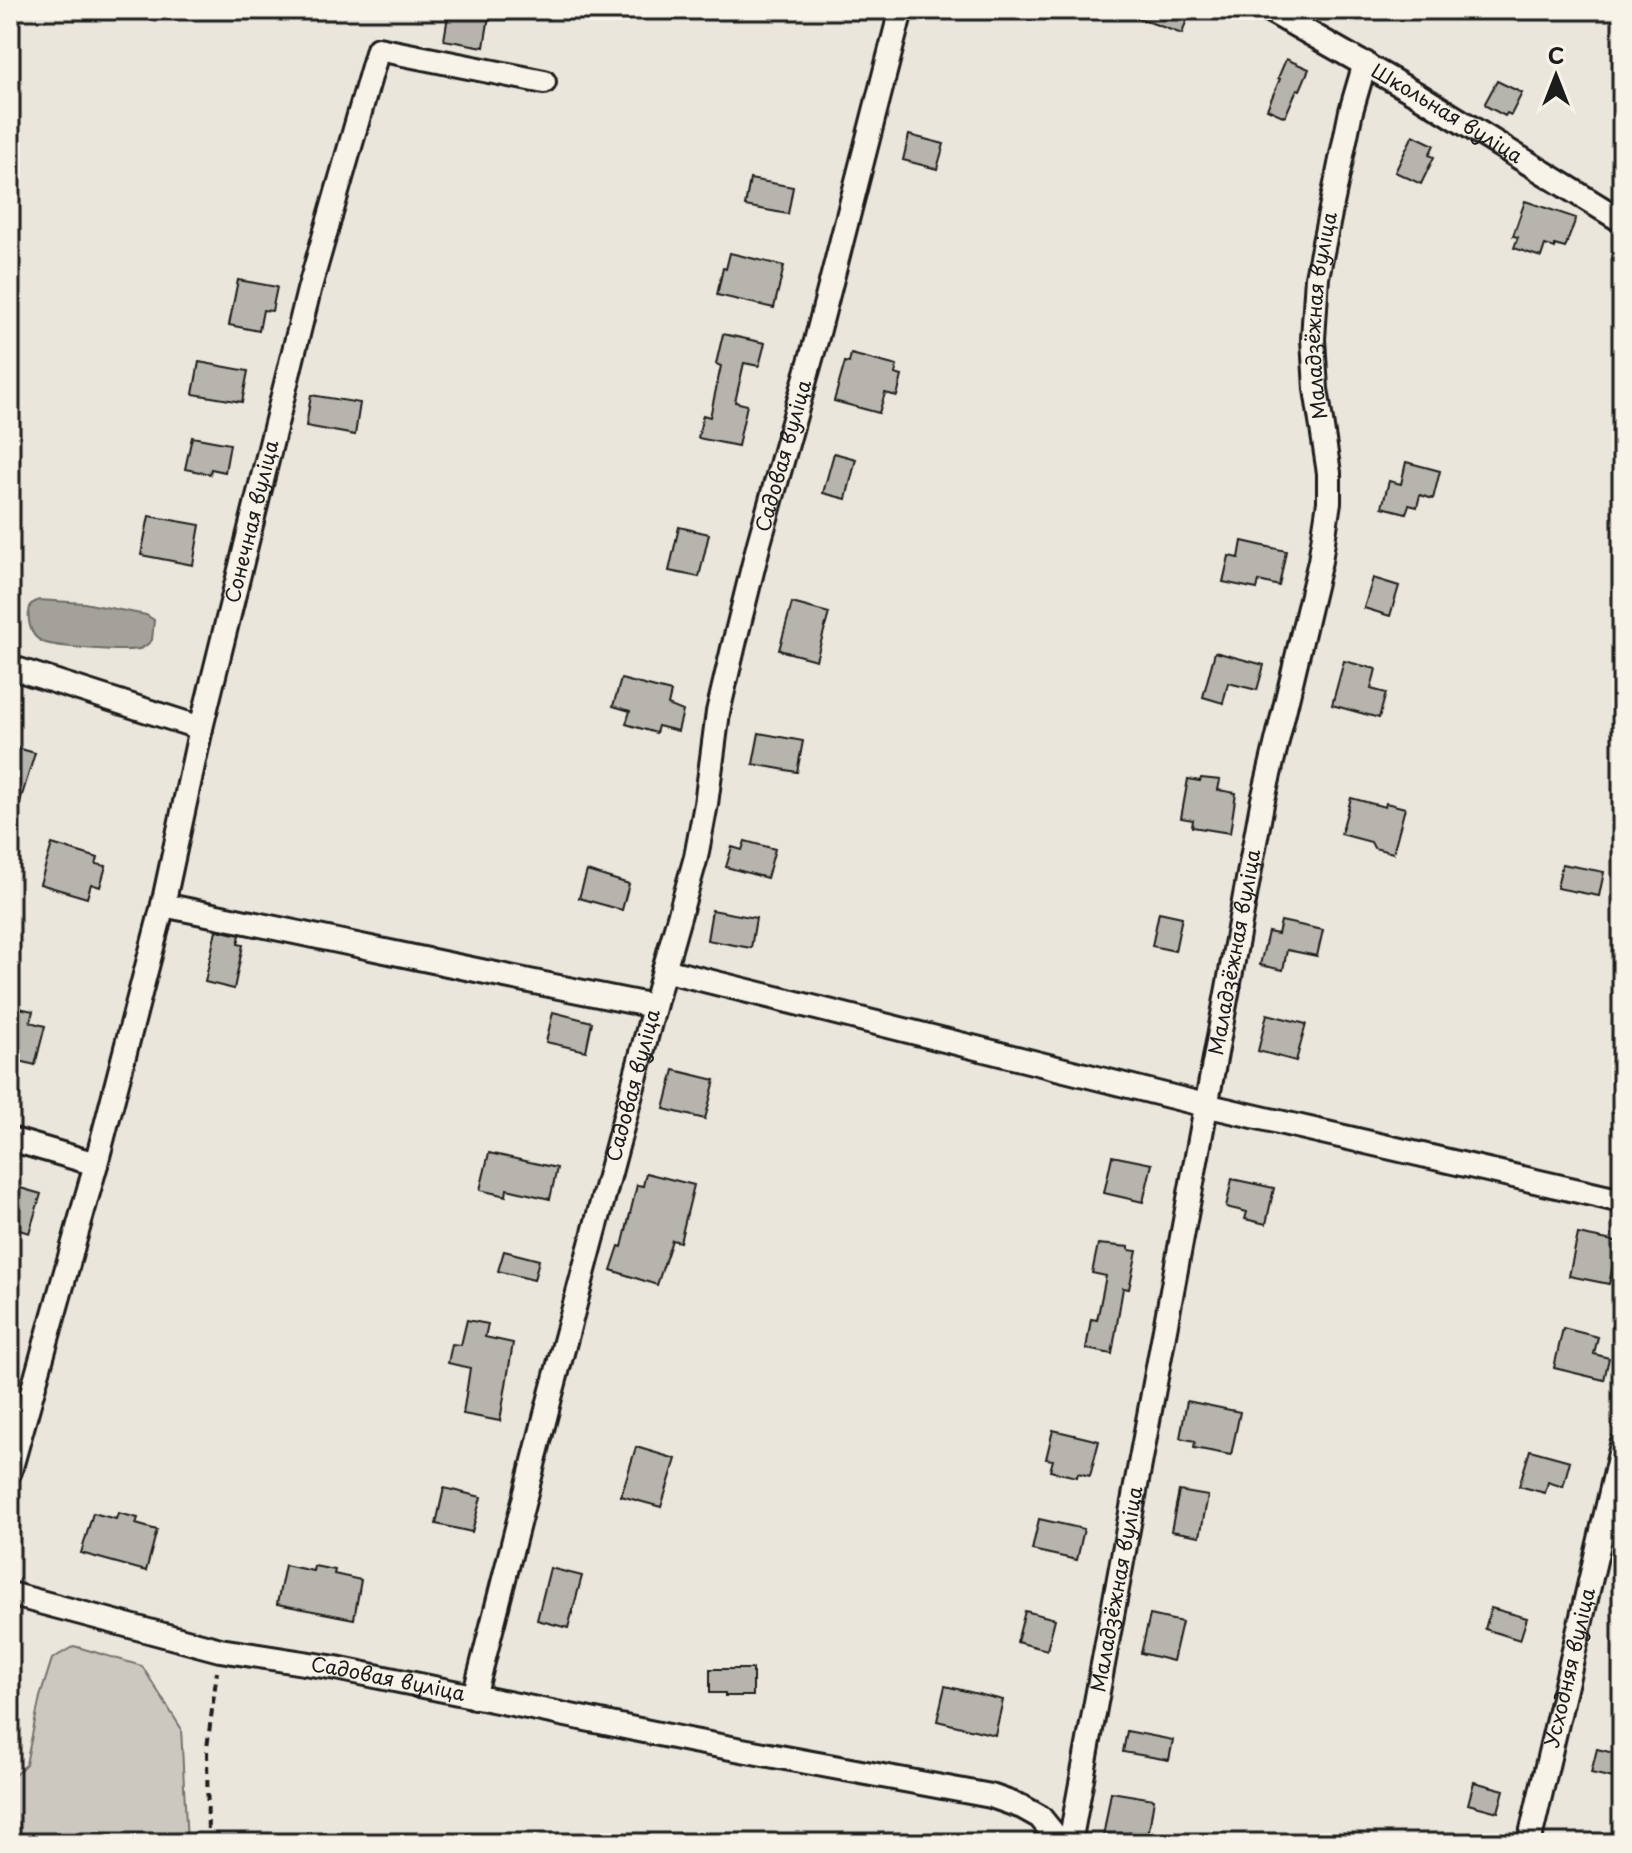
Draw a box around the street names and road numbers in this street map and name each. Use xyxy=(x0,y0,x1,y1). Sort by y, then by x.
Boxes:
street label: Школьная вуліца xyxy=(1366,55,1530,171)
street label: Маладзёжная вуліца xyxy=(1297,208,1344,422)
street label: Садовая вуліца xyxy=(747,375,819,535)
street label: Сонечная вуліца xyxy=(216,436,286,606)
street label: Маладзёжная вуліца xyxy=(1200,846,1268,1057)
street label: Садовая вуліца xyxy=(598,1005,667,1165)
street label: Маладзёжная вуліца xyxy=(1082,1483,1150,1695)
street label: Усходняя вуліца xyxy=(1536,1584,1602,1750)
street label: Садовая вуліца xyxy=(309,1648,469,1708)

